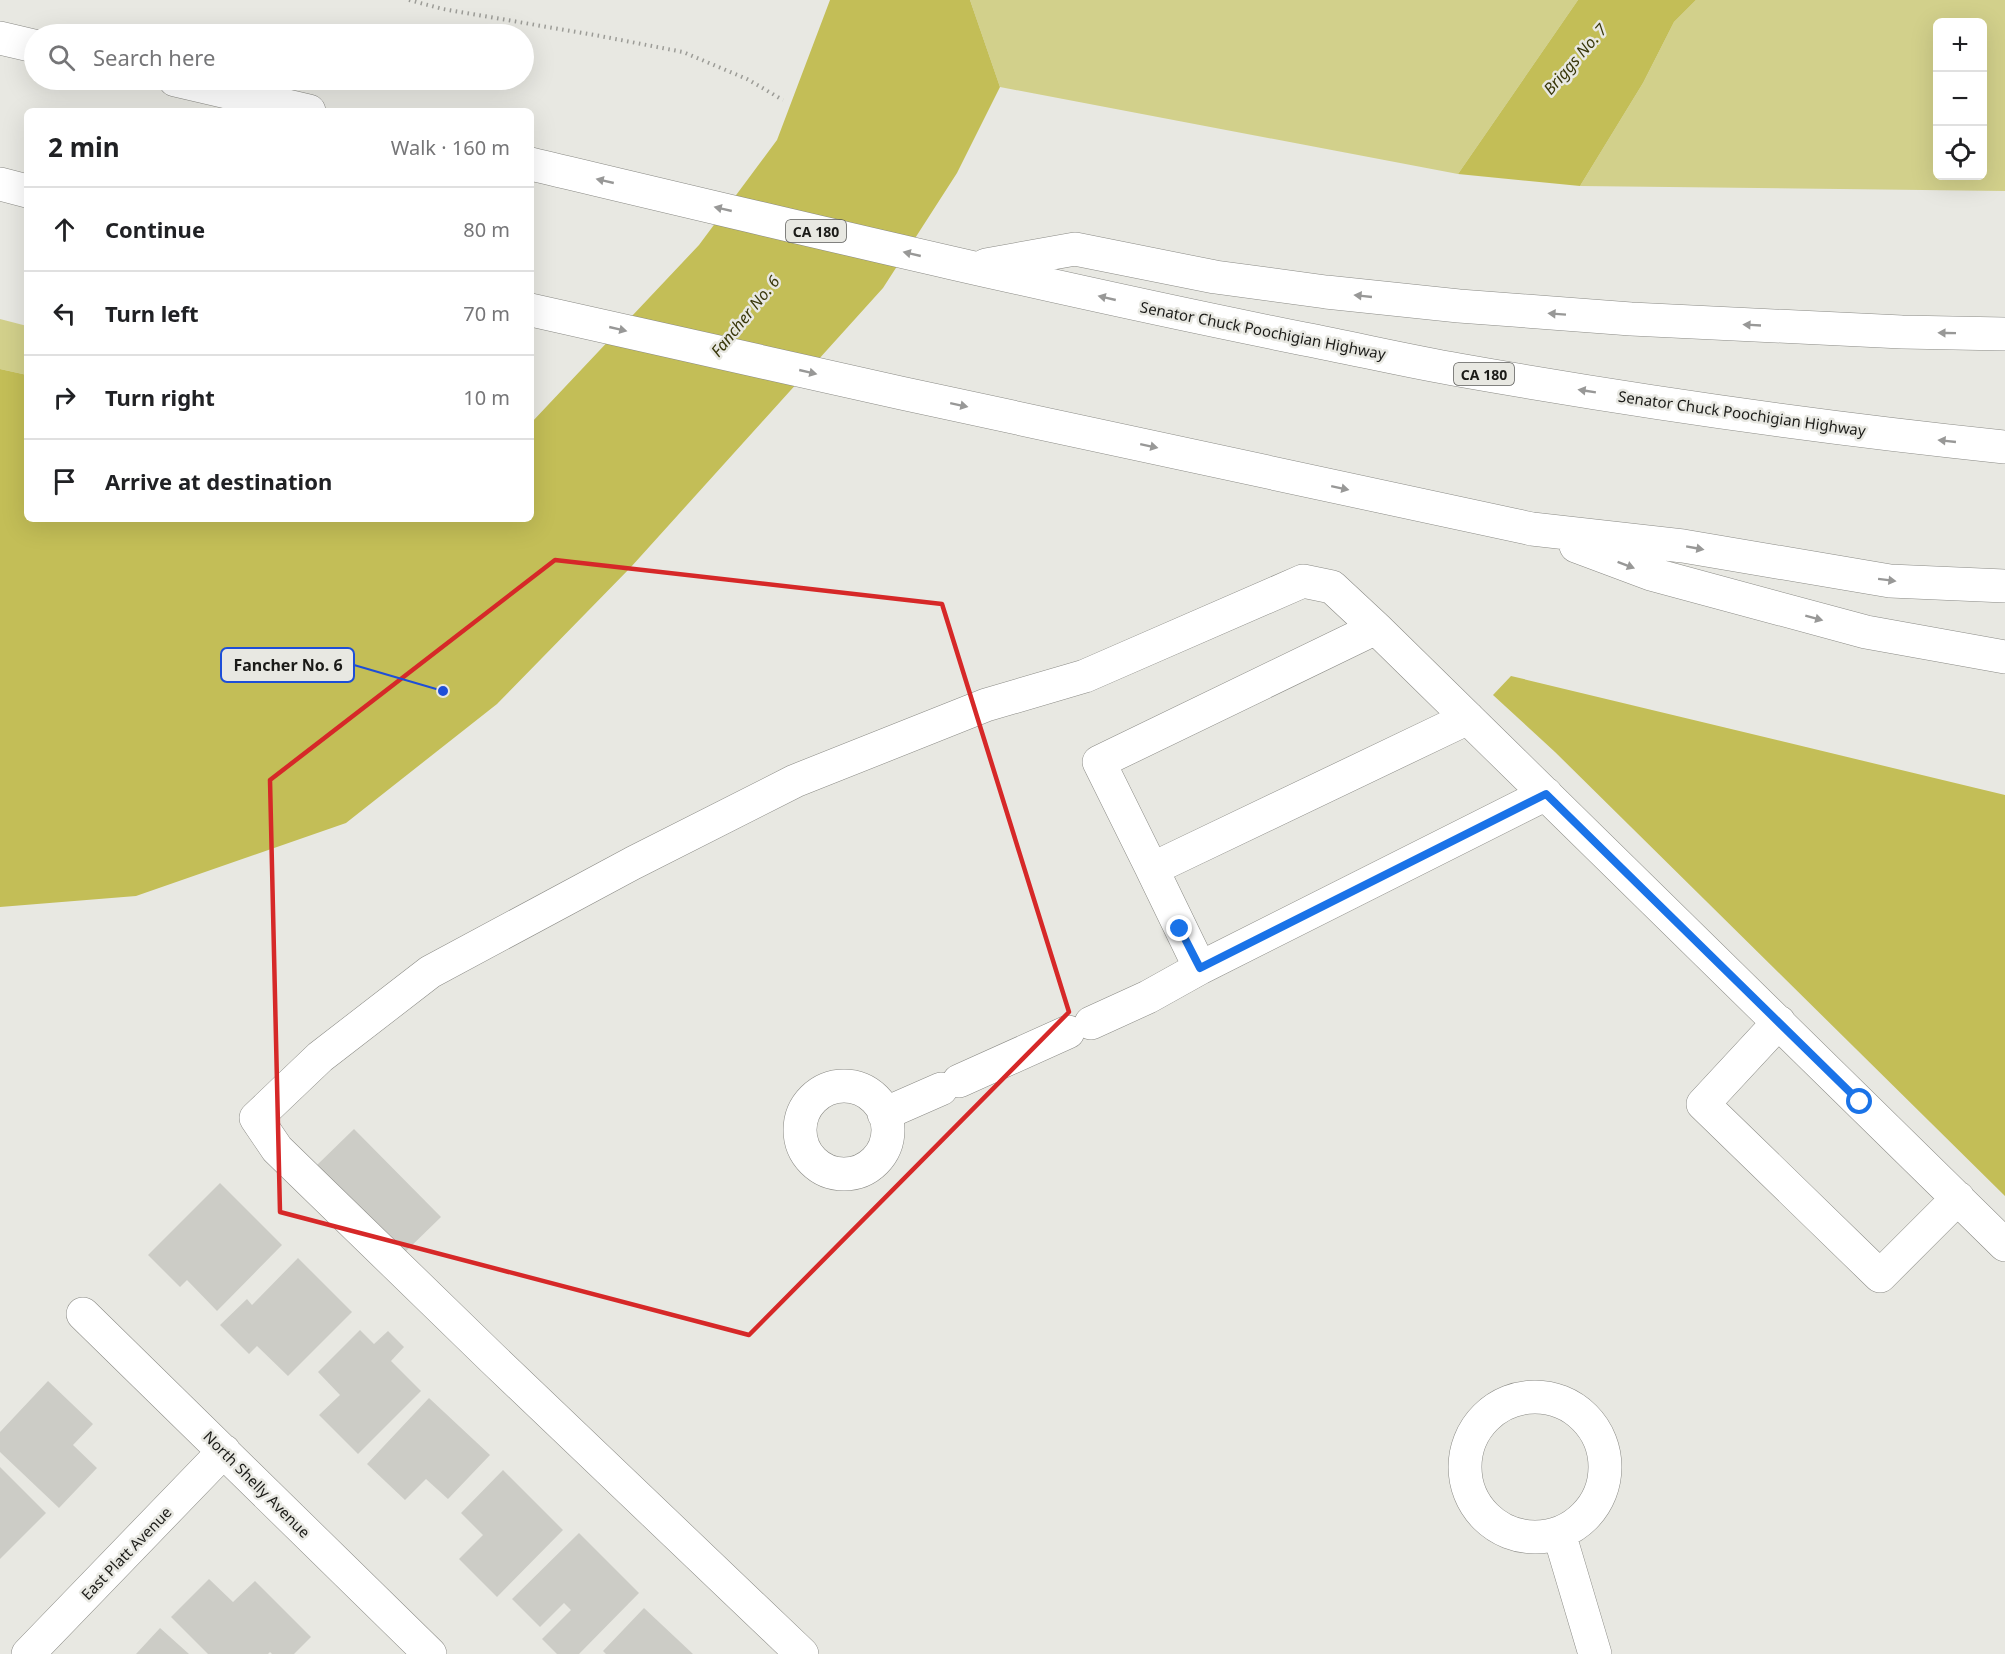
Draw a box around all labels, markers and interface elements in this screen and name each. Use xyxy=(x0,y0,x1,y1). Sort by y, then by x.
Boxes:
map controls xyxy=(1933,18,1987,180)
button: + xyxy=(1933,18,1987,72)
water label: Briggs No. 7 xyxy=(1538,19,1612,99)
search box xyxy=(24,24,534,90)
icon: search xyxy=(45,41,78,74)
text: Search here xyxy=(93,42,215,72)
button: − xyxy=(1933,72,1987,126)
button: locate xyxy=(1933,126,1987,180)
text: 2 min xyxy=(48,129,120,165)
text: Walk · 160 m xyxy=(391,134,510,161)
one-way arrow xyxy=(596,176,615,186)
one-way arrow xyxy=(713,204,732,214)
icon: ahead xyxy=(48,213,81,246)
text: Continue xyxy=(105,214,205,244)
text: 80 m xyxy=(463,216,510,243)
road number: CA 180 xyxy=(786,220,846,242)
one-way arrow xyxy=(903,249,921,259)
water label: Fancher No. 6 xyxy=(705,271,785,361)
one-way arrow xyxy=(1353,291,1372,300)
one-way arrow xyxy=(1098,293,1116,303)
street label: Senator Chuck Poochigian Highway xyxy=(1139,296,1388,364)
icon: left xyxy=(48,297,81,330)
text: Turn left xyxy=(105,298,199,328)
text: 70 m xyxy=(463,300,510,327)
one-way arrow xyxy=(1548,309,1567,318)
one-way arrow xyxy=(1742,320,1761,329)
one-way arrow xyxy=(609,325,627,335)
one-way arrow xyxy=(1937,328,1956,338)
road number: CA 180 xyxy=(1454,363,1514,385)
one-way arrow xyxy=(799,368,818,377)
icon: right xyxy=(48,381,81,414)
text: Turn right xyxy=(105,382,215,412)
text: 10 m xyxy=(463,384,510,411)
one-way arrow xyxy=(1578,386,1597,395)
street label: Senator Chuck Poochigian Highway xyxy=(1617,386,1867,440)
one-way arrow xyxy=(949,401,968,410)
one-way arrow xyxy=(1937,436,1956,446)
one-way arrow xyxy=(1140,442,1158,452)
icon: arrive xyxy=(48,465,81,498)
text: Arrive at destination xyxy=(105,466,332,496)
one-way arrow xyxy=(1330,483,1349,493)
one-way arrow xyxy=(1686,544,1705,553)
one-way arrow xyxy=(1618,560,1636,570)
one-way arrow xyxy=(1878,575,1897,585)
one-way arrow xyxy=(1805,614,1823,624)
callout: Fancher No. 6 xyxy=(221,648,354,682)
text: Fancher No. 6 xyxy=(233,654,343,676)
route end xyxy=(1166,915,1192,941)
route start xyxy=(1846,1088,1872,1114)
street label: North Shelly Avenue xyxy=(199,1426,315,1542)
street label: East Platt Avenue xyxy=(76,1502,176,1604)

